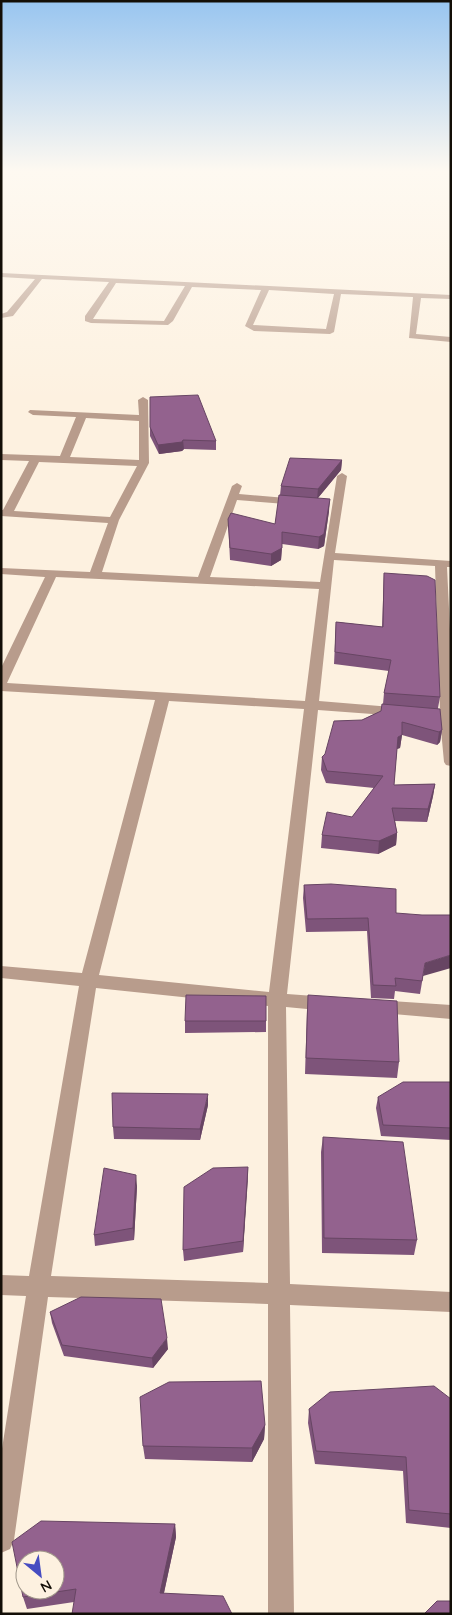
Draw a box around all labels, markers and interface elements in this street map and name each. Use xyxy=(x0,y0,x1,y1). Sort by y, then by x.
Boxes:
north arrow xyxy=(15,1550,65,1600)
text: N xyxy=(37,1576,55,1597)

